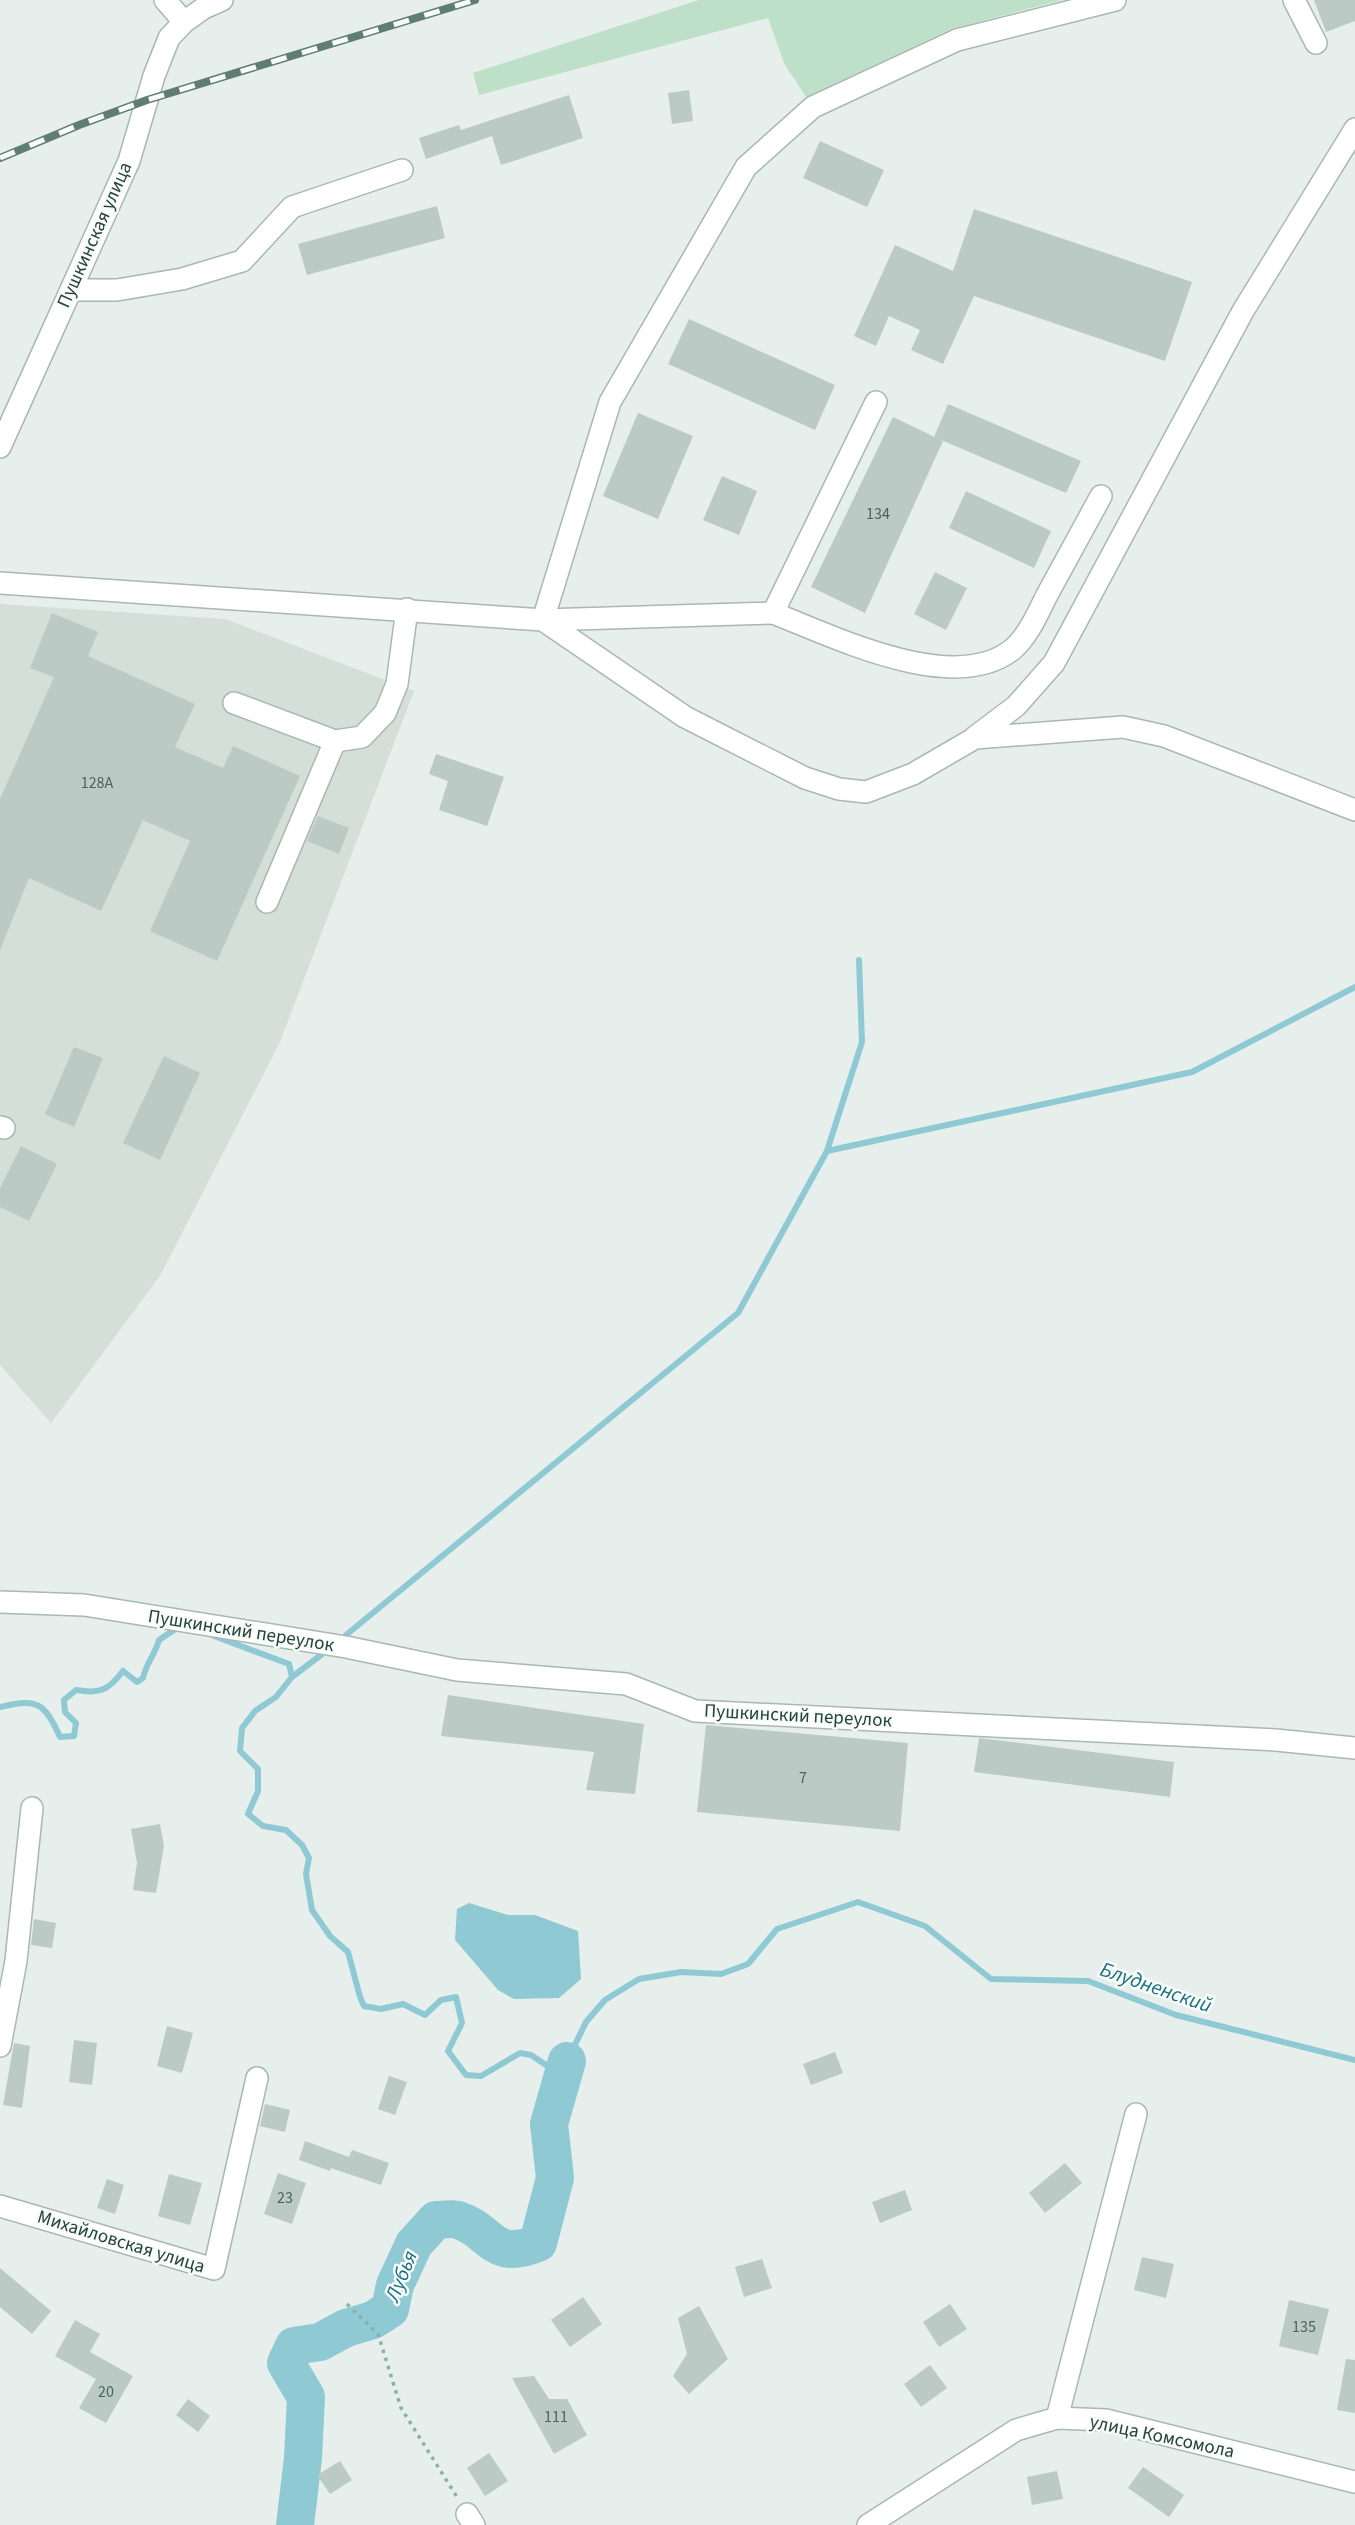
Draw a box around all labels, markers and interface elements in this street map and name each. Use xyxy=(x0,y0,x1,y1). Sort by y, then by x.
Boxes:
street label: Пушкинская улица xyxy=(51,158,139,312)
house number: 134 xyxy=(866,503,890,525)
house number: 128А xyxy=(81,772,114,794)
street label: Пушкинский переулок xyxy=(146,1603,337,1659)
street label: Пушкинский переулок xyxy=(703,1698,893,1734)
house number: 7 xyxy=(799,1767,807,1789)
water label: Блудненский xyxy=(1096,1954,1216,2020)
house number: 23 xyxy=(277,2187,293,2209)
street label: Михайловская улица xyxy=(34,2204,208,2280)
water label: Лубья xyxy=(377,2246,425,2307)
house number: 135 xyxy=(1292,2316,1316,2338)
house number: 20 xyxy=(98,2381,114,2403)
house number: 111 xyxy=(544,2406,568,2428)
street label: улица Комсомола xyxy=(1087,2408,1237,2466)

